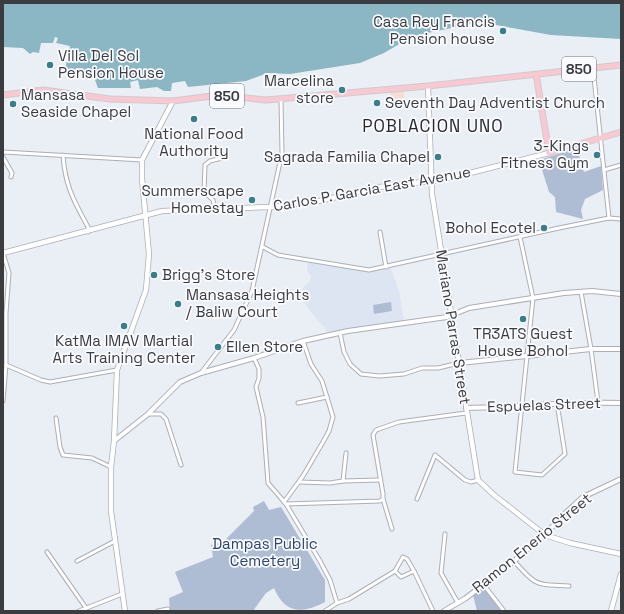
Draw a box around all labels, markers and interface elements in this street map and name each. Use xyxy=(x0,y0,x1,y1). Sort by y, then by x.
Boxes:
place label: Casa Rey Francis Pension house xyxy=(373,12,495,48)
marker: Casa Rey Francis Pension house xyxy=(498,26,508,36)
place label: Villa Del Sol Pension House xyxy=(58,46,164,82)
road number: 850 xyxy=(562,57,596,81)
marker: Villa Del Sol Pension House xyxy=(45,60,55,70)
place label: Marcelina store xyxy=(264,71,334,107)
road number: 850 xyxy=(210,84,244,108)
place label: Mansasa Seaside Chapel xyxy=(21,85,131,121)
marker: Marcelina store xyxy=(337,85,347,95)
place label: Seventh Day Adventist Church xyxy=(385,93,605,112)
marker: Seventh Day Adventist Church xyxy=(372,98,382,108)
marker: Mansasa Seaside Chapel xyxy=(8,99,18,109)
marker: National Food Authority xyxy=(189,114,199,124)
district label: POBLACION UNO xyxy=(362,115,504,137)
place label: National Food Authority xyxy=(144,124,244,160)
place label: 3-Kings Fitness Gym xyxy=(501,136,589,172)
place label: Sagrada Familia Chapel xyxy=(264,147,430,166)
marker: 3-Kings Fitness Gym xyxy=(592,150,602,160)
marker: Sagrada Familia Chapel xyxy=(433,152,443,162)
street label: Carlos P. Garcia East Avenue xyxy=(272,162,472,215)
place label: Summerscape Homestay xyxy=(141,181,244,217)
marker: Summerscape Homestay xyxy=(247,195,257,205)
place label: Bohol Ecotel xyxy=(445,218,536,237)
marker: Bohol Ecotel xyxy=(539,223,549,233)
street label: Mariano Parras Street xyxy=(432,248,475,406)
place label: Brigg's Store xyxy=(162,265,255,284)
marker: Brigg's Store xyxy=(149,270,159,280)
place label: Mansasa Heights / Baliw Court xyxy=(186,285,309,321)
marker: Mansasa Heights / Baliw Court xyxy=(173,299,183,309)
marker: TR3ATS Guest House Bohol xyxy=(518,314,528,324)
marker: KatMa IMAV Martial Arts Training Center xyxy=(119,321,129,331)
place label: TR3ATS Guest House Bohol xyxy=(473,324,573,360)
place label: KatMa IMAV Martial Arts Training Center xyxy=(53,331,196,367)
place label: Ellen Store xyxy=(226,337,303,356)
marker: Ellen Store xyxy=(213,342,223,352)
street label: Espuelas Street xyxy=(487,393,601,416)
street label: Ramon Enerio Street xyxy=(468,489,595,597)
park label: Dampas Public Cemetery xyxy=(212,534,318,570)

